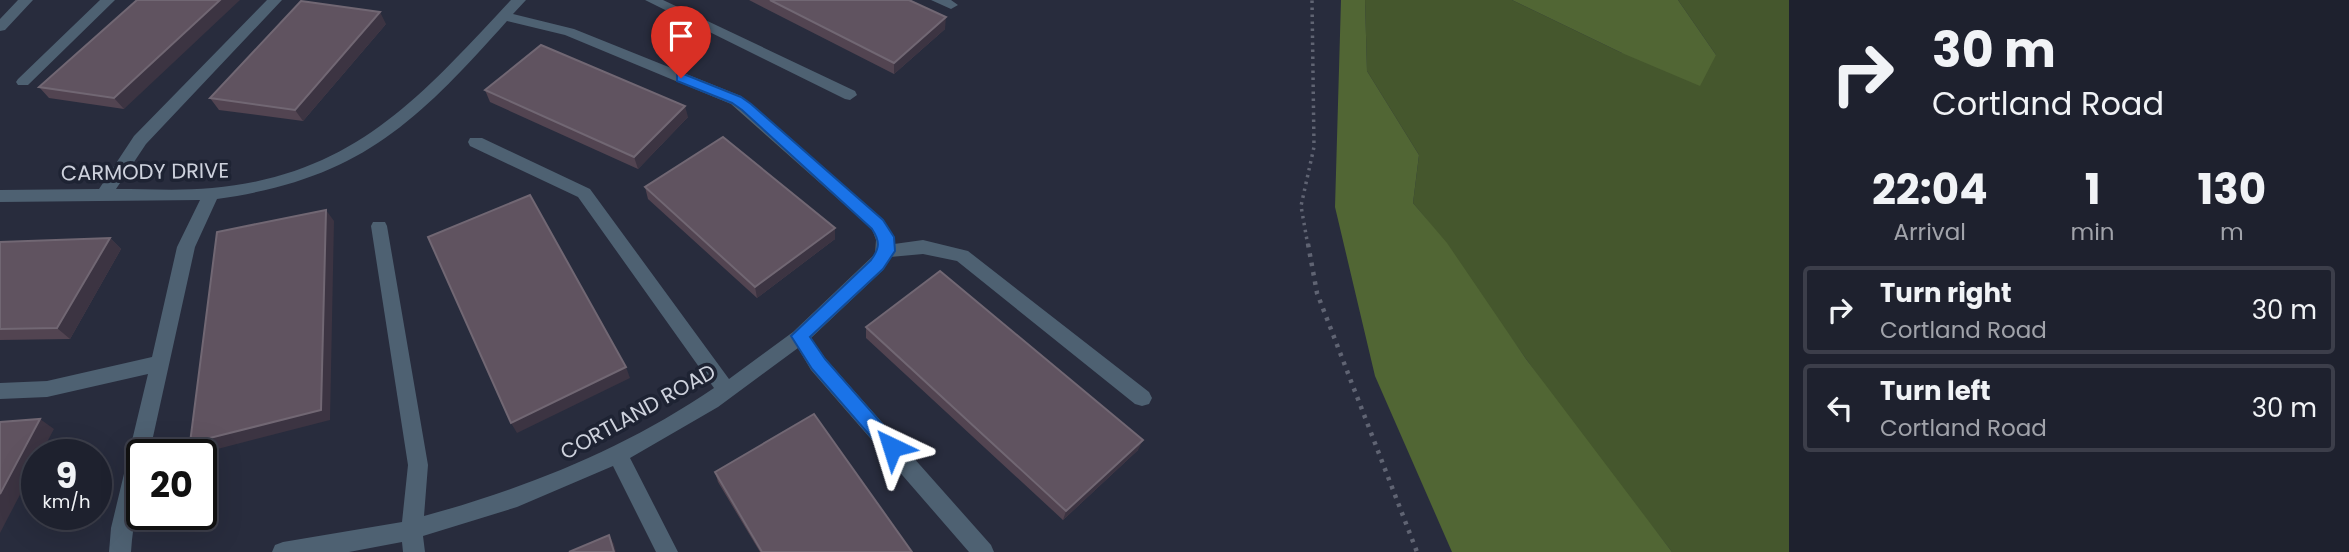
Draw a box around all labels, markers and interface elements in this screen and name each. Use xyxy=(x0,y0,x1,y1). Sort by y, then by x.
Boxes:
pin xyxy=(651,6,711,78)
text: 30 m xyxy=(1932,16,2056,84)
icon: arrive xyxy=(662,17,700,55)
icon: right xyxy=(1817,28,1908,119)
text: Cortland Road xyxy=(1932,81,2164,126)
street label: CARMODY DRIVE xyxy=(61,156,229,187)
text: 22:04 xyxy=(1872,160,1988,219)
text: 1 xyxy=(2085,160,2100,219)
text: 130 xyxy=(2197,160,2266,219)
text: Arrival xyxy=(1894,216,1966,248)
text: min xyxy=(2071,216,2115,248)
text: m xyxy=(2220,216,2244,248)
text: Turn right xyxy=(1880,275,2012,311)
icon: right xyxy=(1821,291,1859,329)
text: 30 m xyxy=(2252,292,2317,328)
text: Cortland Road xyxy=(1880,314,2047,346)
street label: CORTLAND ROAD xyxy=(555,357,721,466)
text: Turn left xyxy=(1880,373,1991,409)
icon: left xyxy=(1821,389,1859,427)
text: 30 m xyxy=(2252,390,2317,426)
position arrow xyxy=(855,410,929,484)
text: Cortland Road xyxy=(1880,412,2047,444)
speed limit sign: 20 xyxy=(126,439,217,530)
text: 9 xyxy=(56,451,77,500)
text: km/h xyxy=(43,489,90,514)

